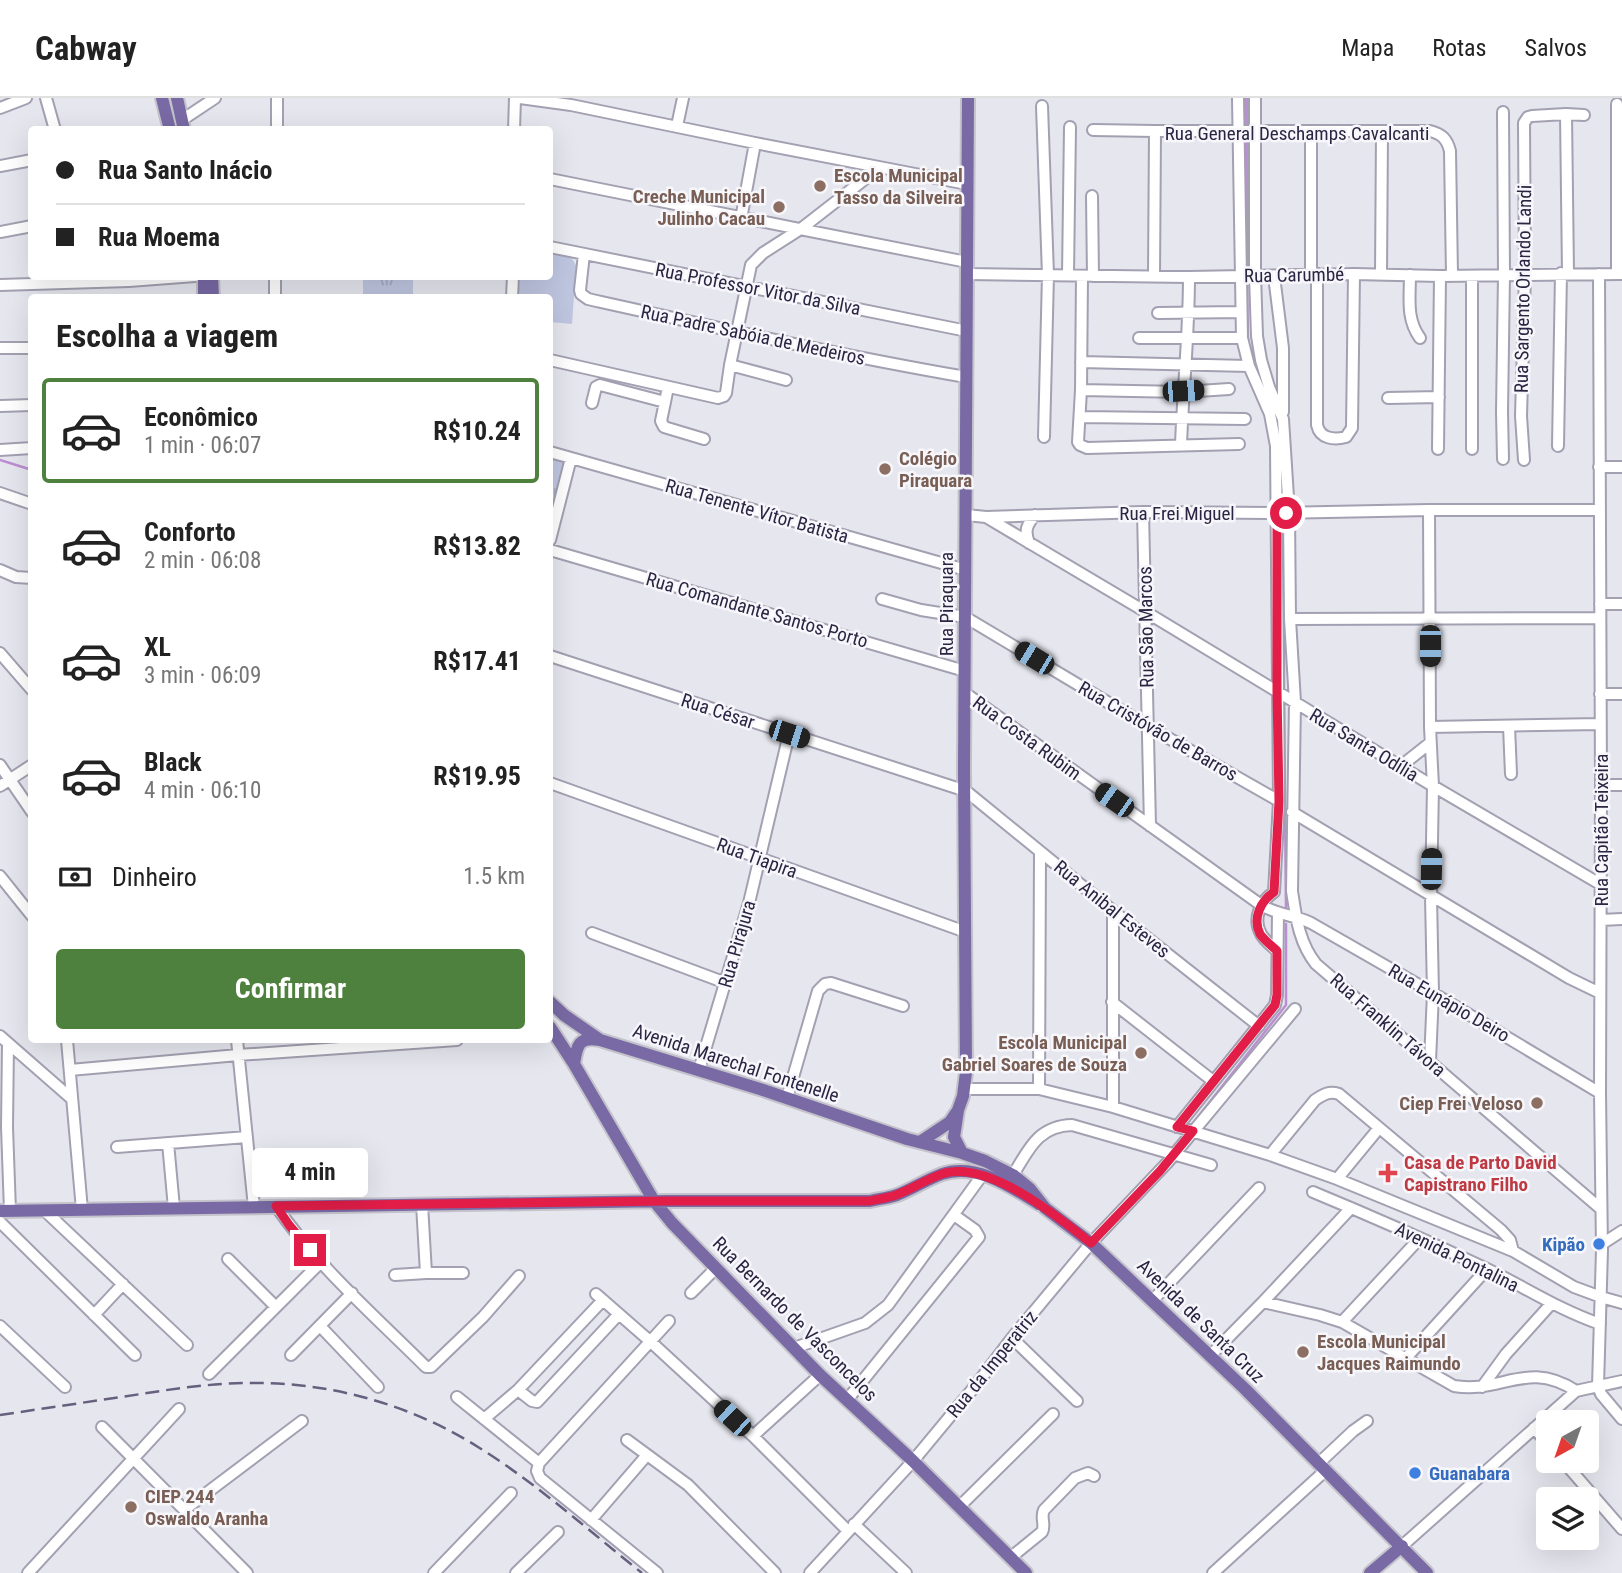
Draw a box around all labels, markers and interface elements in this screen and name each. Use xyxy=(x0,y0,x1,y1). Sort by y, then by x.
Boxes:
text: Cabway xyxy=(35,29,137,68)
text: Mapa xyxy=(1341,34,1394,62)
text: Rotas xyxy=(1432,34,1486,62)
text: Salvos xyxy=(1524,34,1587,62)
street label: Rua General Deschamps Cavalcanti xyxy=(1165,122,1429,145)
text: Rua Santo Inácio xyxy=(98,155,273,185)
place label: Escola Municipal Tasso da Silveira xyxy=(834,164,963,209)
marker: Escola Municipal Tasso da Silveira xyxy=(812,178,828,194)
place label: Creche Municipal Julinho Cacau xyxy=(633,185,765,230)
street label: Rua Sargento Orlando Landi xyxy=(1510,185,1536,393)
marker: Creche Municipal Julinho Cacau xyxy=(771,199,787,215)
text: Rua Moema xyxy=(98,222,220,252)
street label: Rua Professor Vitor da Silva xyxy=(653,258,863,320)
street label: Rua Carumbé xyxy=(1244,263,1344,287)
street label: Rua Padre Sabóia de Medeiros xyxy=(639,300,867,370)
text: Escolha a viagem xyxy=(56,317,278,355)
car xyxy=(1162,379,1205,403)
icon: car xyxy=(60,399,123,462)
text: Econômico xyxy=(144,402,258,432)
text: R$10.24 xyxy=(433,416,521,446)
text: 1 min · 06:07 xyxy=(144,432,261,459)
place label: Colégio Piraquara xyxy=(899,447,972,492)
marker: Colégio Piraquara xyxy=(877,461,893,477)
street label: Rua Tenente Vítor Batista xyxy=(663,474,851,548)
route start xyxy=(1270,497,1302,529)
street label: Rua Frei Miguel xyxy=(1119,502,1235,525)
icon: car xyxy=(60,514,123,577)
text: Conforto xyxy=(144,517,236,547)
text: R$13.82 xyxy=(433,531,521,561)
text: 2 min · 06:08 xyxy=(144,547,261,574)
street label: Rua Piraquara xyxy=(935,552,958,656)
street label: Rua Sāo Marcos xyxy=(1133,566,1159,688)
street label: Rua Comandante Santos Porto xyxy=(643,567,871,653)
car xyxy=(1420,625,1441,667)
icon: car xyxy=(60,629,123,692)
text: XL xyxy=(144,632,171,662)
car xyxy=(1011,638,1058,678)
text: R$17.41 xyxy=(433,646,521,676)
text: 3 min · 06:09 xyxy=(144,662,261,689)
street label: Rua Cristóvão de Barros xyxy=(1074,676,1242,786)
street label: Rua César xyxy=(678,688,758,734)
street label: Rua Costa Rubim xyxy=(968,691,1086,785)
street label: Rua Santa Odília xyxy=(1305,703,1423,787)
car xyxy=(766,718,813,750)
icon: car xyxy=(60,744,123,807)
text: Black xyxy=(144,747,202,777)
street label: Rua Capitão Teixeira xyxy=(1590,754,1613,906)
text: R$19.95 xyxy=(433,761,521,791)
text: 4 min · 06:10 xyxy=(144,777,261,804)
car xyxy=(1091,779,1138,821)
street label: Rua Tiapira xyxy=(714,833,800,883)
car xyxy=(1421,848,1442,890)
street label: Rua Anibal Esteves xyxy=(1049,855,1175,963)
icon: cash xyxy=(56,858,94,896)
text: Dinheiro xyxy=(112,862,197,892)
text: 1.5 km xyxy=(463,863,525,890)
street label: Rua Pirajura xyxy=(714,898,760,990)
button: Confirmar xyxy=(56,949,525,1029)
street label: Rua Eunápio Deiro xyxy=(1384,959,1514,1047)
street label: Rua Franklin Távora xyxy=(1325,969,1451,1081)
street label: Avenida Marechal Fontenelle xyxy=(630,1019,842,1107)
place label: Escola Municipal Gabriel Soares de Souza xyxy=(942,1031,1127,1076)
marker: Escola Municipal Gabriel Soares de Souza xyxy=(1133,1045,1149,1061)
place label: Ciep Frei Veloso xyxy=(1399,1092,1523,1115)
marker: Ciep Frei Veloso xyxy=(1529,1095,1545,1111)
callout: 4 min xyxy=(252,1148,368,1198)
place label: Casa de Parto David Capistrano Filho xyxy=(1404,1151,1557,1196)
text: 4 min xyxy=(284,1159,336,1186)
marker: Casa de Parto David Capistrano Filho xyxy=(1378,1163,1398,1183)
street label: Avenida Pontalina xyxy=(1391,1217,1523,1297)
street label: Rua Bernardo de Vasconcelos xyxy=(708,1232,882,1406)
place label: Kipão xyxy=(1542,1233,1585,1256)
route end xyxy=(294,1234,326,1266)
marker: Kipão xyxy=(1591,1236,1607,1252)
street label: Avenida de Santa Cruz xyxy=(1133,1254,1269,1388)
street label: Rua da Imperatriz xyxy=(942,1306,1042,1422)
place label: Escola Municipal Jacques Raimundo xyxy=(1317,1330,1461,1375)
marker: Escola Municipal Jacques Raimundo xyxy=(1295,1344,1311,1360)
car xyxy=(710,1396,755,1440)
north arrow xyxy=(1536,1410,1600,1474)
map controls xyxy=(1536,1410,1599,1550)
place label: Guanabara xyxy=(1429,1462,1510,1485)
marker: Guanabara xyxy=(1407,1465,1423,1481)
place label: CIEP 244 Oswaldo Aranha xyxy=(145,1485,268,1530)
button: layers xyxy=(1536,1487,1599,1550)
marker: CIEP 244 Oswaldo Aranha xyxy=(123,1499,139,1515)

